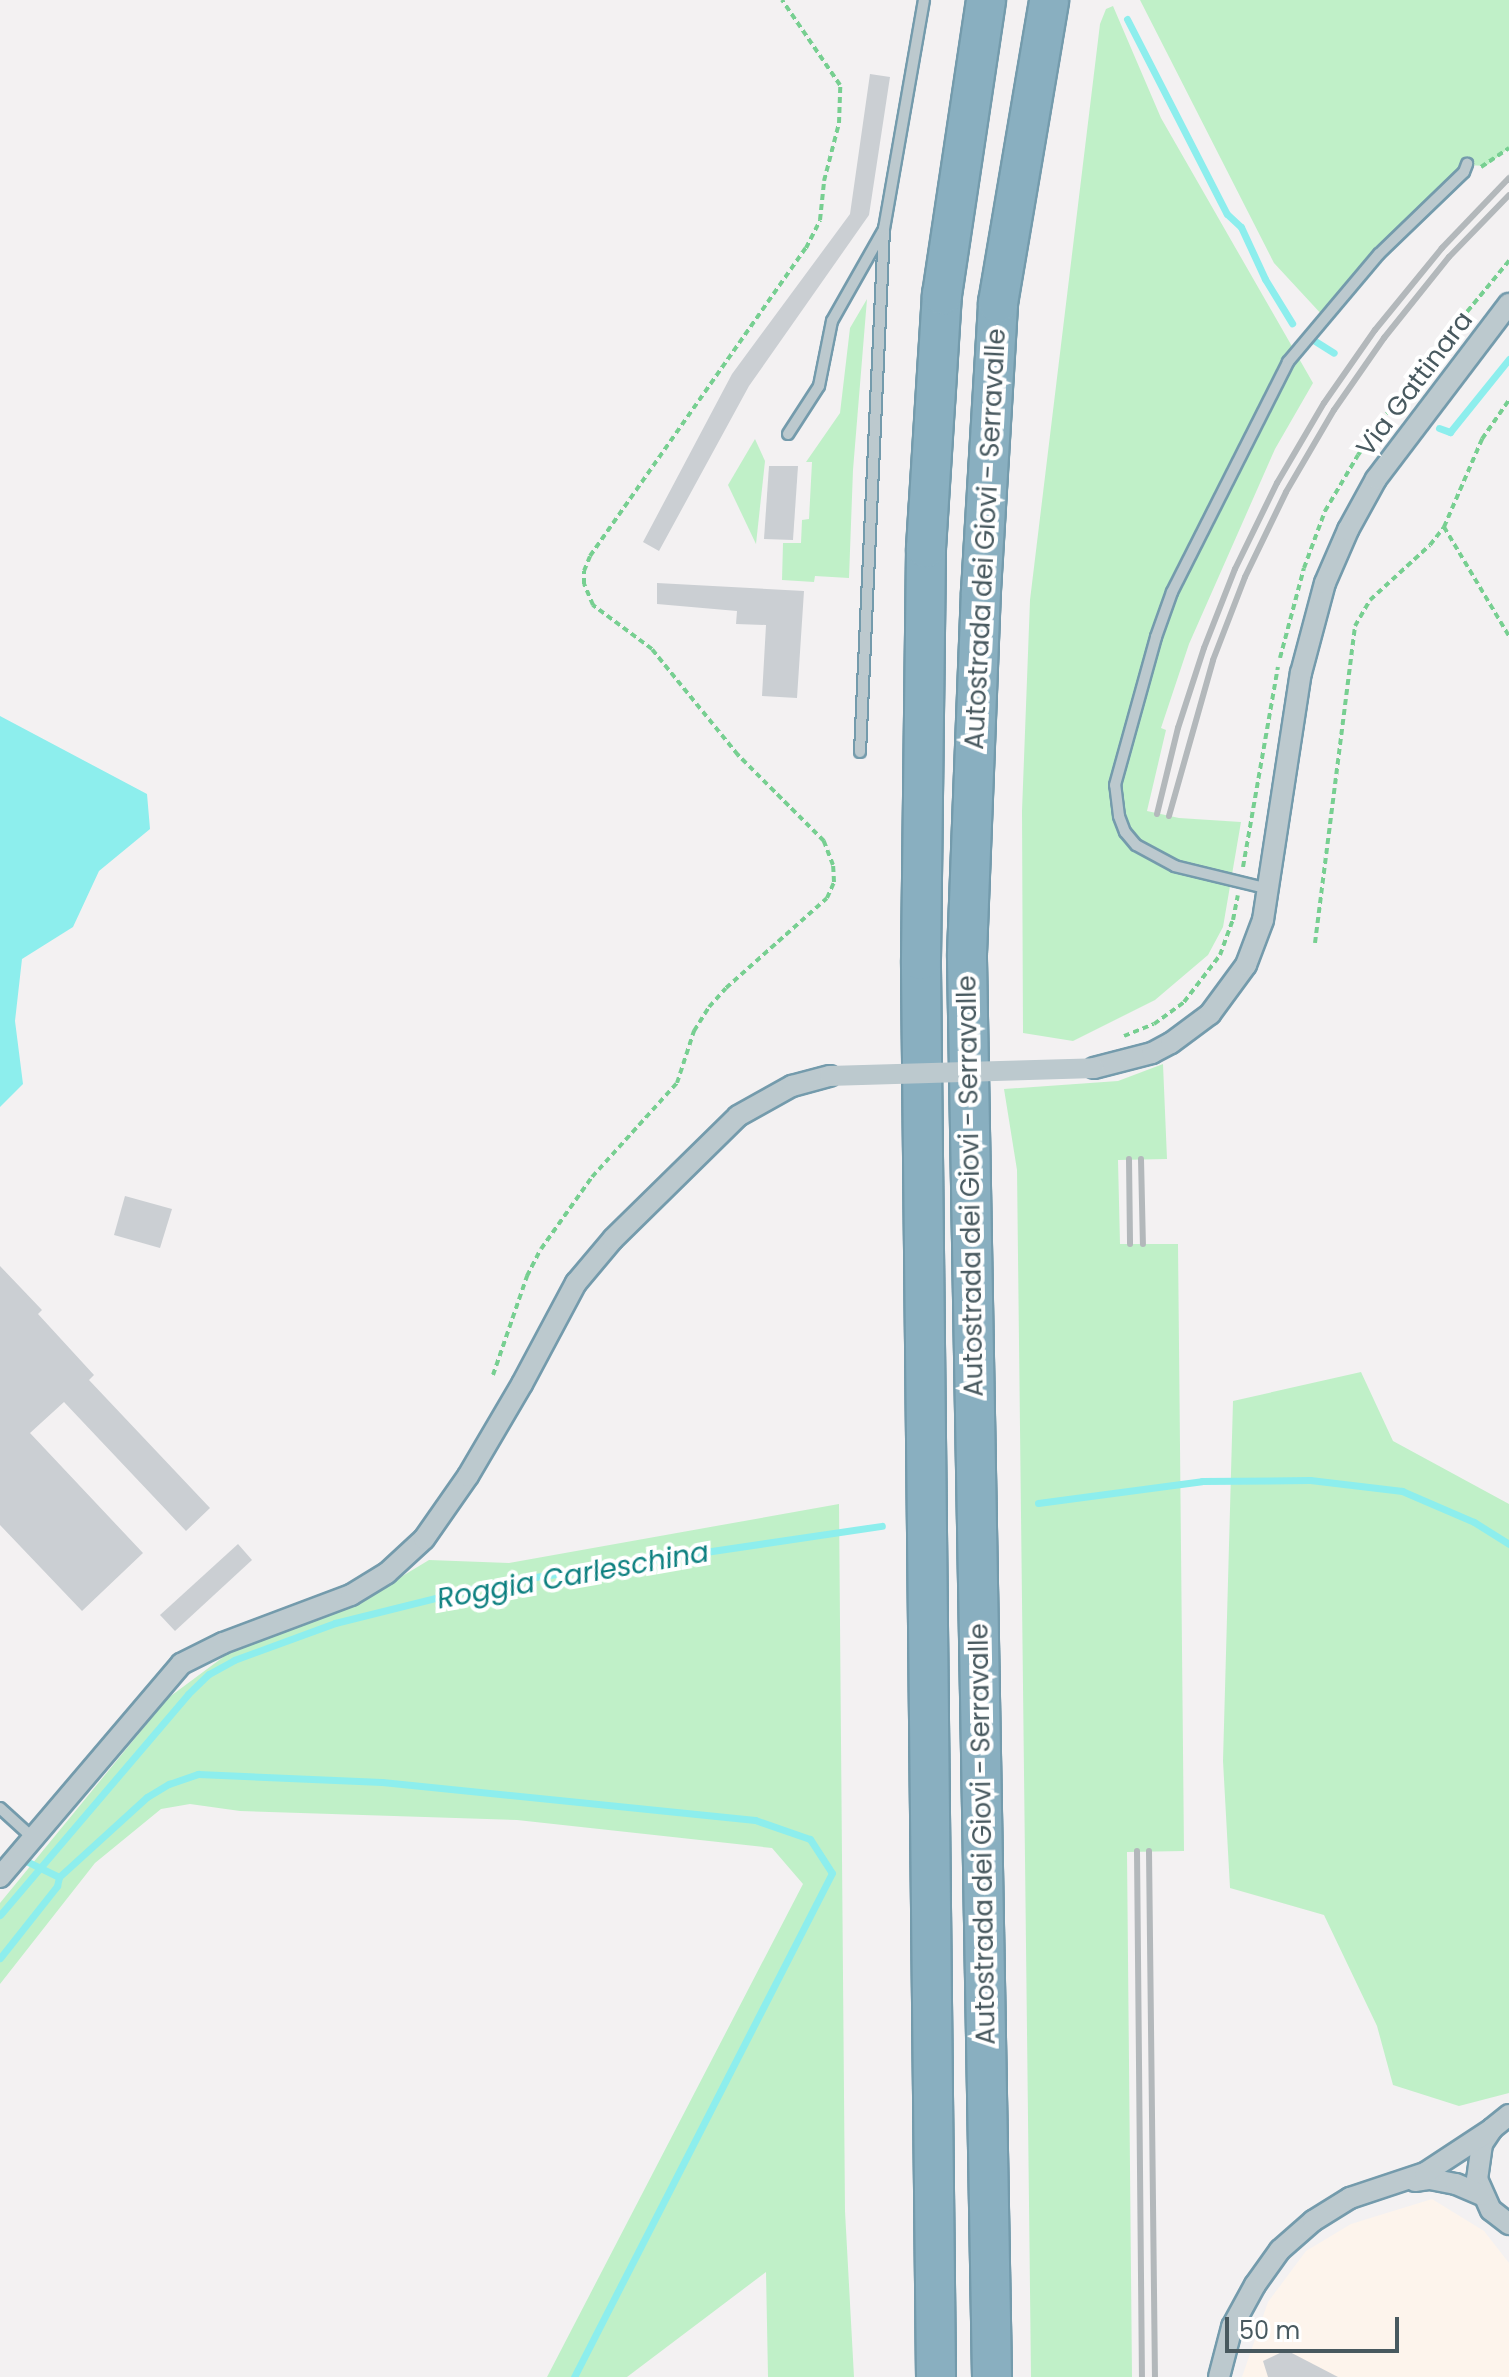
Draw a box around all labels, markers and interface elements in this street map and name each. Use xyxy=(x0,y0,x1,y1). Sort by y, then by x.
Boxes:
street label: Via Gattinara xyxy=(1350,305,1480,463)
street label: Autostrada dei Giovi - Serravalle xyxy=(959,328,1013,750)
street label: Autostrada dei Giovi - Serravalle xyxy=(952,975,990,1397)
water label: Roggia Carleschina xyxy=(434,1536,712,1616)
street label: Autostrada dei Giovi - Serravalle xyxy=(964,1623,1002,2045)
scale bar xyxy=(1229,2301,1403,2351)
text: 50 m xyxy=(1239,2314,1300,2347)

